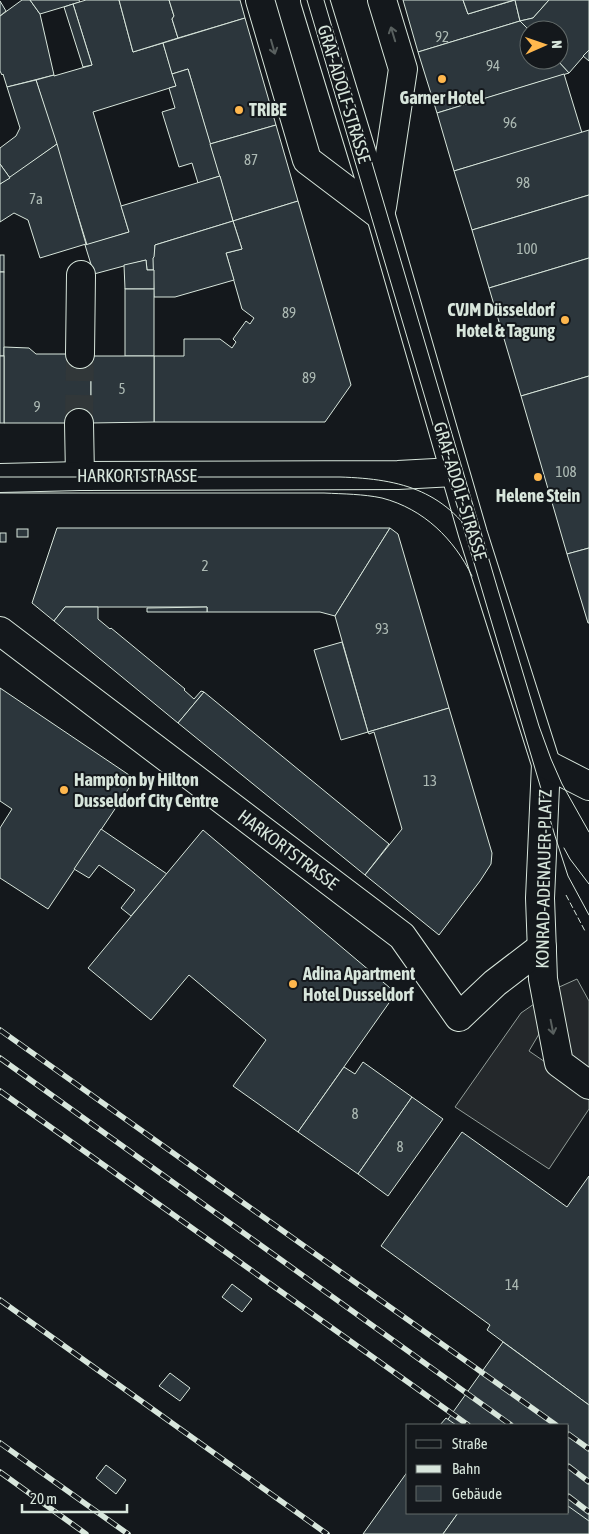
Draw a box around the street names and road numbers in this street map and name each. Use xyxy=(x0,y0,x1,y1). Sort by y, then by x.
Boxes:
street label: GRAF-ADOLF-STRASSE xyxy=(313,22,376,166)
street label: GRAF-ADOLF-STRASSE xyxy=(429,419,492,563)
street label: HARKORTSTRASSE xyxy=(77,465,197,486)
street label: KONRAD-ADENAUER-PLATZ xyxy=(531,789,556,969)
street label: HARKORTSTRASSE xyxy=(234,805,343,894)

